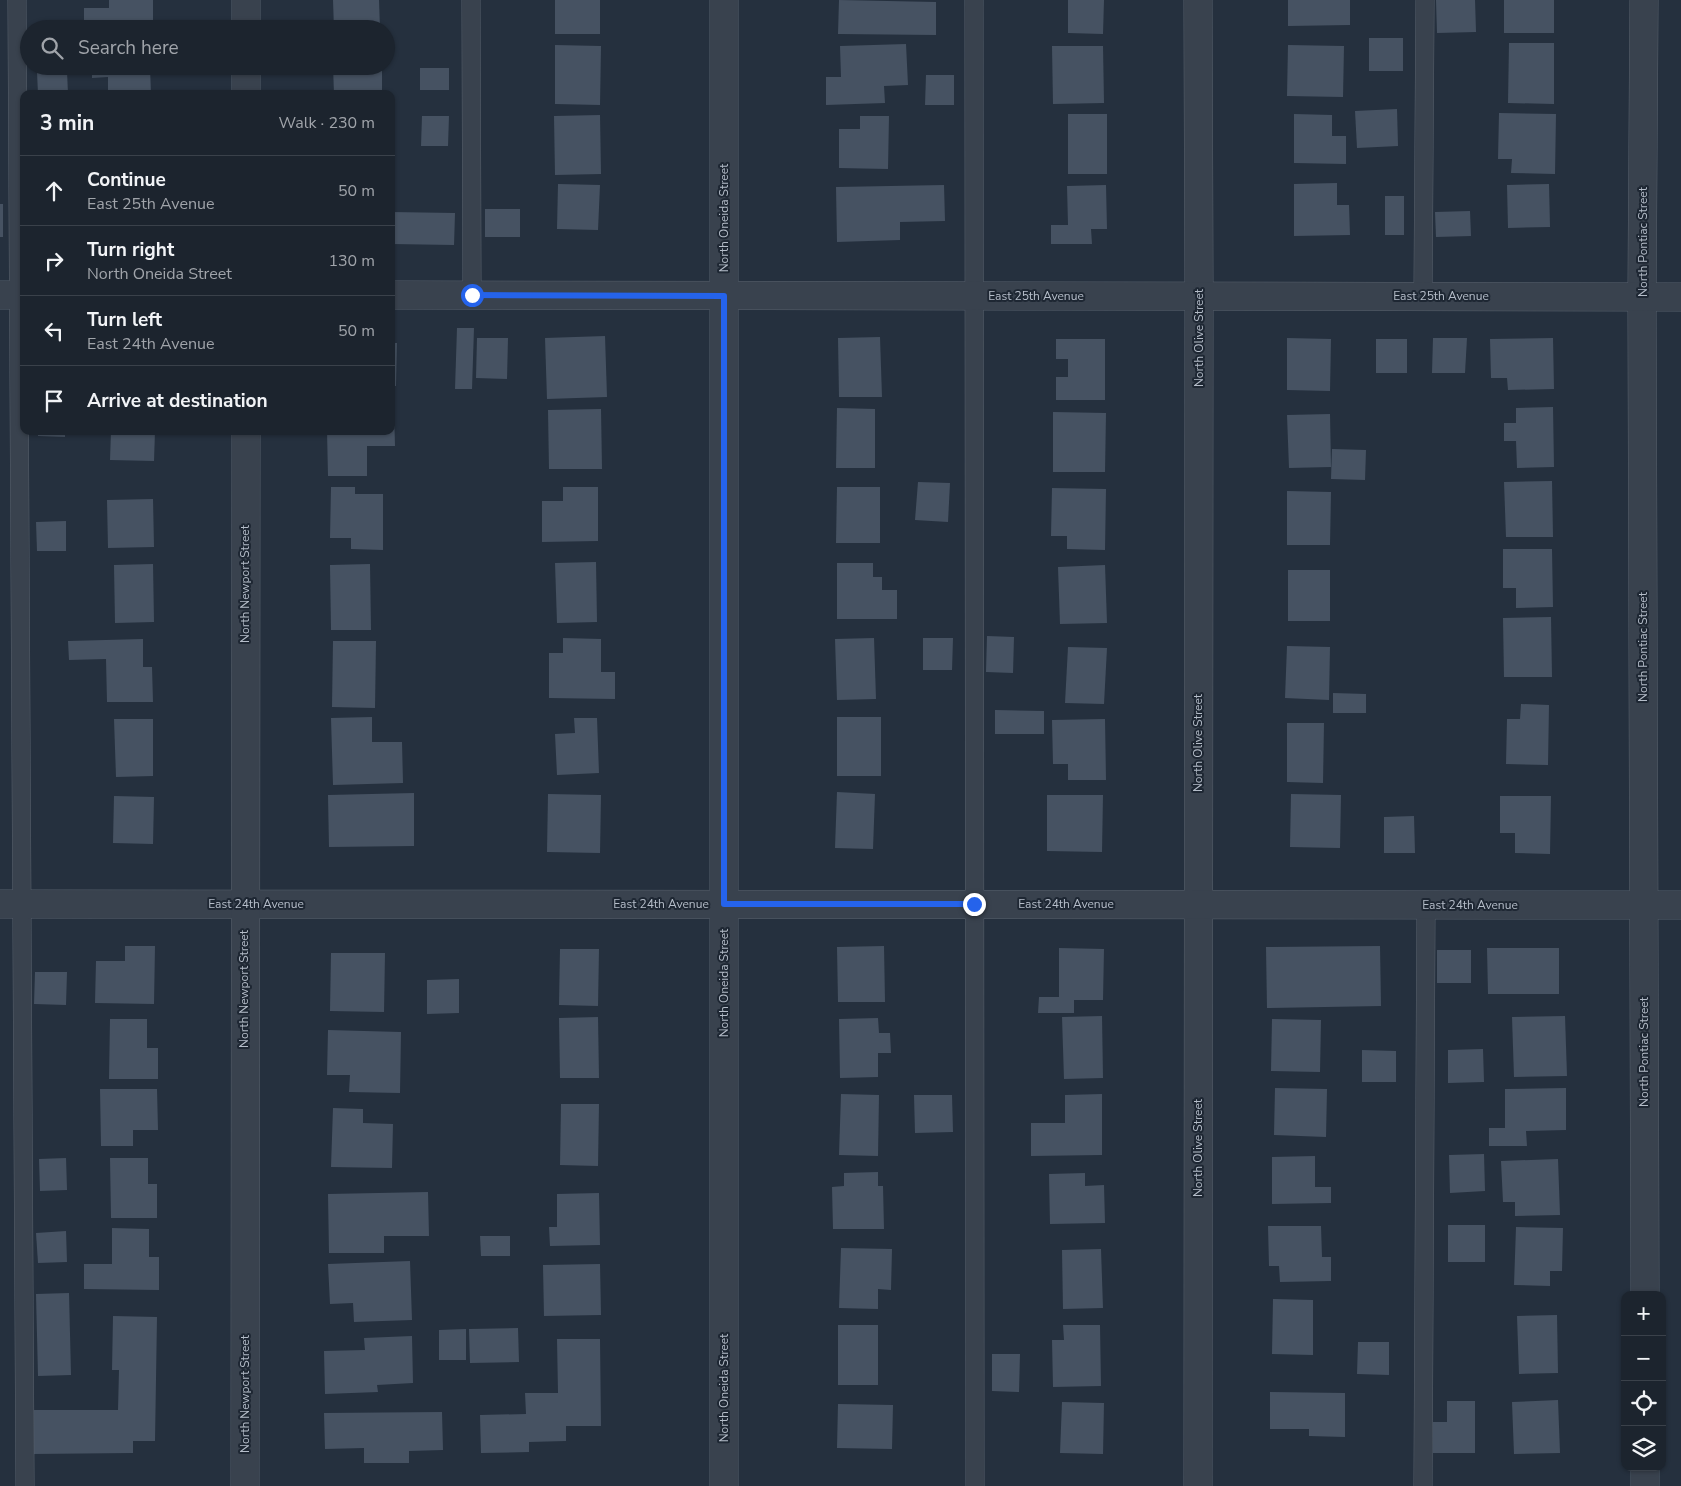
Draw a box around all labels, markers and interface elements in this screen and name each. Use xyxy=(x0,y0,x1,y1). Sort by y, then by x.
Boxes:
search box xyxy=(20,20,395,75)
icon: search xyxy=(38,34,66,62)
text: Search here xyxy=(78,35,179,61)
text: 3 min xyxy=(40,109,94,137)
text: Walk · 230 m xyxy=(279,112,375,134)
street label: North Oneida Street xyxy=(716,163,732,272)
text: Continue xyxy=(87,167,166,193)
icon: ahead xyxy=(40,177,68,205)
text: 50 m xyxy=(338,180,375,202)
street label: North Pontiac Street xyxy=(1635,186,1651,297)
text: East 25th Avenue xyxy=(87,193,214,215)
text: Turn right xyxy=(87,237,174,263)
icon: right xyxy=(40,247,68,275)
text: 130 m xyxy=(328,250,375,272)
text: North Oneida Street xyxy=(87,263,232,285)
route start xyxy=(461,284,484,307)
street label: East 25th Avenue xyxy=(988,288,1084,304)
street label: North Olive Street xyxy=(1191,288,1207,387)
street label: East 25th Avenue xyxy=(1393,288,1489,304)
text: Turn left xyxy=(87,307,162,333)
icon: left xyxy=(40,317,68,345)
text: 50 m xyxy=(338,320,375,342)
text: East 24th Avenue xyxy=(87,333,214,355)
icon: arrive xyxy=(40,387,68,415)
text: Arrive at destination xyxy=(87,388,268,414)
street label: North Newport Street xyxy=(237,524,253,643)
street label: North Pontiac Street xyxy=(1635,591,1651,702)
street label: North Olive Street xyxy=(1190,693,1206,792)
route end xyxy=(963,893,986,916)
street label: East 24th Avenue xyxy=(208,896,304,912)
street label: East 24th Avenue xyxy=(613,896,709,912)
street label: East 24th Avenue xyxy=(1018,896,1114,912)
street label: East 24th Avenue xyxy=(1422,897,1518,913)
street label: North Oneida Street xyxy=(716,928,732,1037)
street label: North Newport Street xyxy=(236,929,252,1048)
street label: North Pontiac Street xyxy=(1636,996,1652,1107)
street label: North Olive Street xyxy=(1190,1098,1206,1197)
map controls xyxy=(1621,1291,1666,1471)
button: + xyxy=(1621,1291,1666,1336)
street label: North Oneida Street xyxy=(716,1333,732,1442)
street label: North Newport Street xyxy=(237,1334,253,1453)
button: − xyxy=(1621,1336,1666,1381)
button: locate xyxy=(1621,1381,1666,1426)
button: layers xyxy=(1621,1426,1666,1471)

